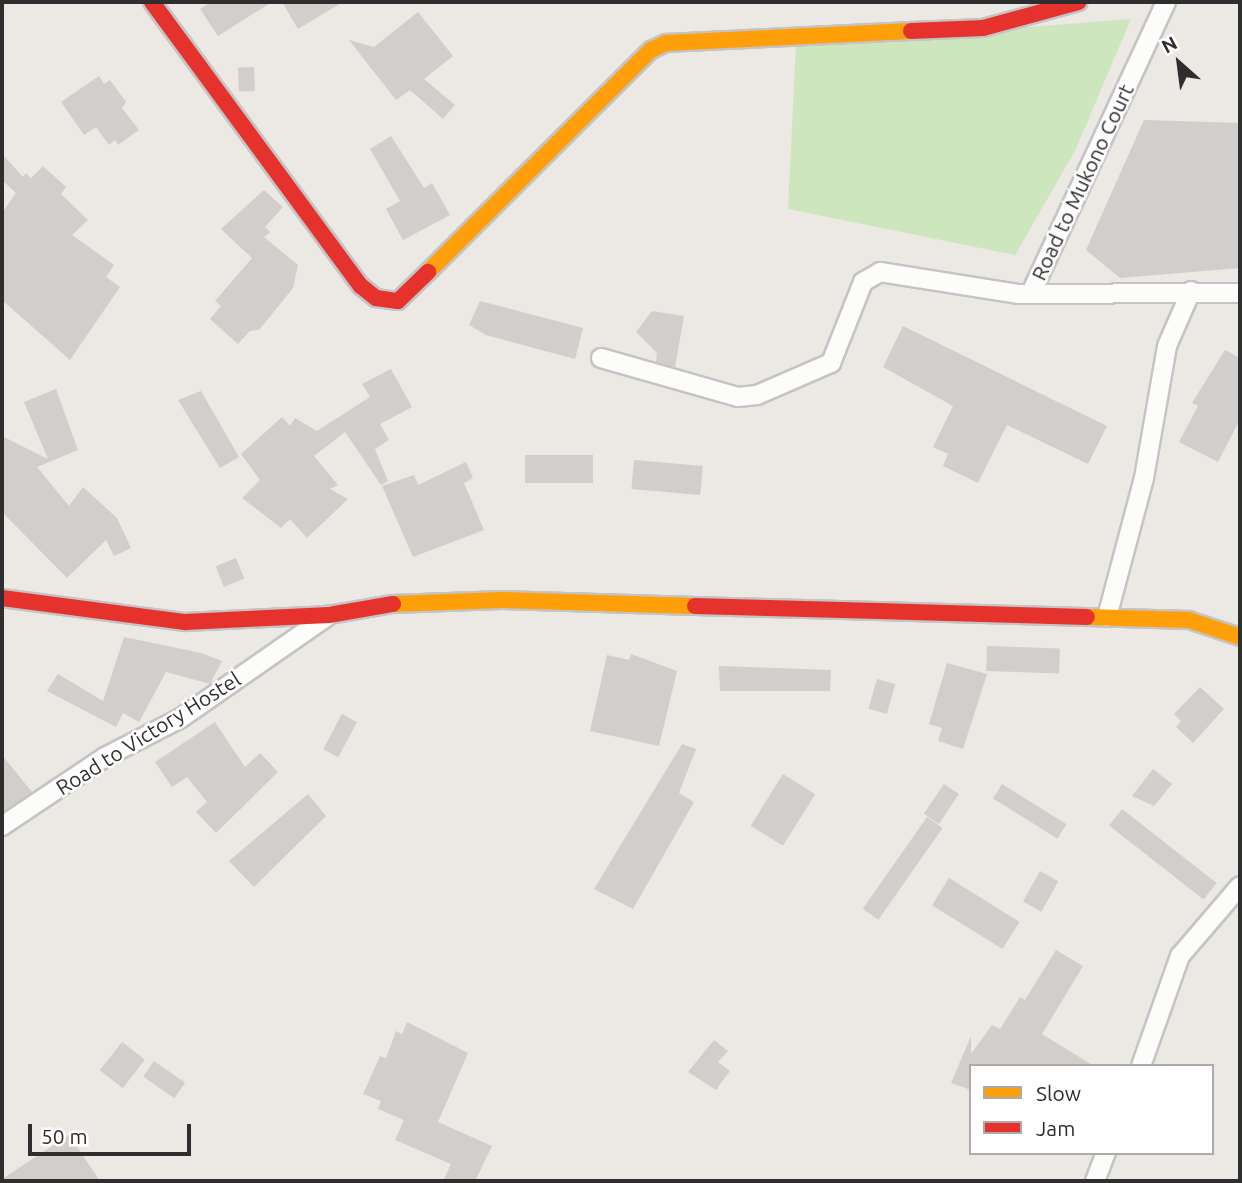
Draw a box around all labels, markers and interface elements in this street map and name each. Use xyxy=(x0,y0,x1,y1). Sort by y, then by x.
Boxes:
north arrow xyxy=(1144,28,1214,98)
text: N xyxy=(1158,31,1181,58)
street label: Road to Mukono Court xyxy=(1025,80,1139,284)
street label: Road to Victory Hostel xyxy=(51,666,245,800)
legend xyxy=(969,1064,1214,1155)
text: Slow xyxy=(1036,1081,1081,1105)
scale bar xyxy=(32,1110,194,1154)
text: Jam xyxy=(1036,1116,1075,1140)
text: 50 m xyxy=(41,1124,88,1148)

